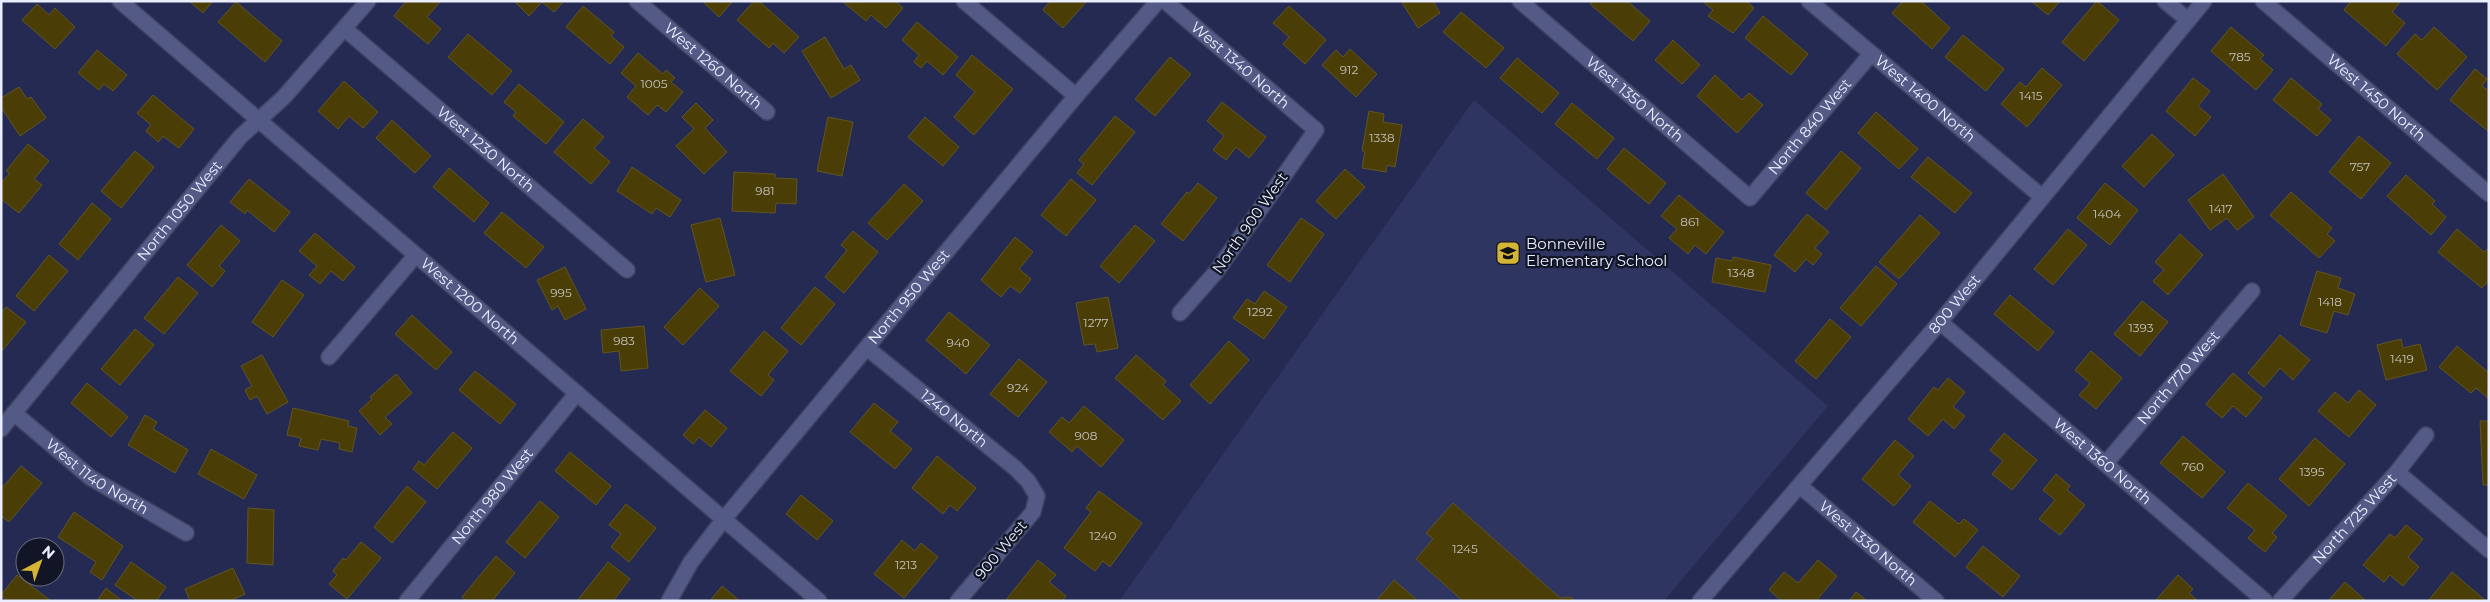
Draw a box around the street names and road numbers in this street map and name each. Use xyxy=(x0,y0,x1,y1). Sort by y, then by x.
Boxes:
street label: West 1340 North xyxy=(1187,17,1294,112)
street label: West 1260 North xyxy=(660,18,766,113)
street label: West 1450 North xyxy=(2323,50,2430,145)
street label: West 1400 North xyxy=(1871,51,1980,146)
street label: West 1350 North xyxy=(1582,52,1688,146)
street label: North 840 West xyxy=(1764,74,1855,178)
street label: West 1230 North xyxy=(433,102,539,196)
street label: North 1050 West xyxy=(133,156,226,264)
street label: North 900 West xyxy=(1208,168,1292,277)
street label: North 950 West xyxy=(863,245,953,348)
street label: West 1200 North xyxy=(417,253,523,349)
street label: 800 West xyxy=(1924,270,1984,338)
street label: North 770 West xyxy=(2133,326,2223,428)
street label: 1240 North xyxy=(917,385,992,451)
street label: West 1360 North xyxy=(2050,414,2156,508)
street label: West 1140 North xyxy=(42,434,152,518)
street label: North 980 West xyxy=(447,444,537,548)
street label: North 725 West xyxy=(2308,469,2400,568)
street label: West 1330 North xyxy=(1815,496,1921,590)
street label: 900 West xyxy=(970,516,1031,583)

